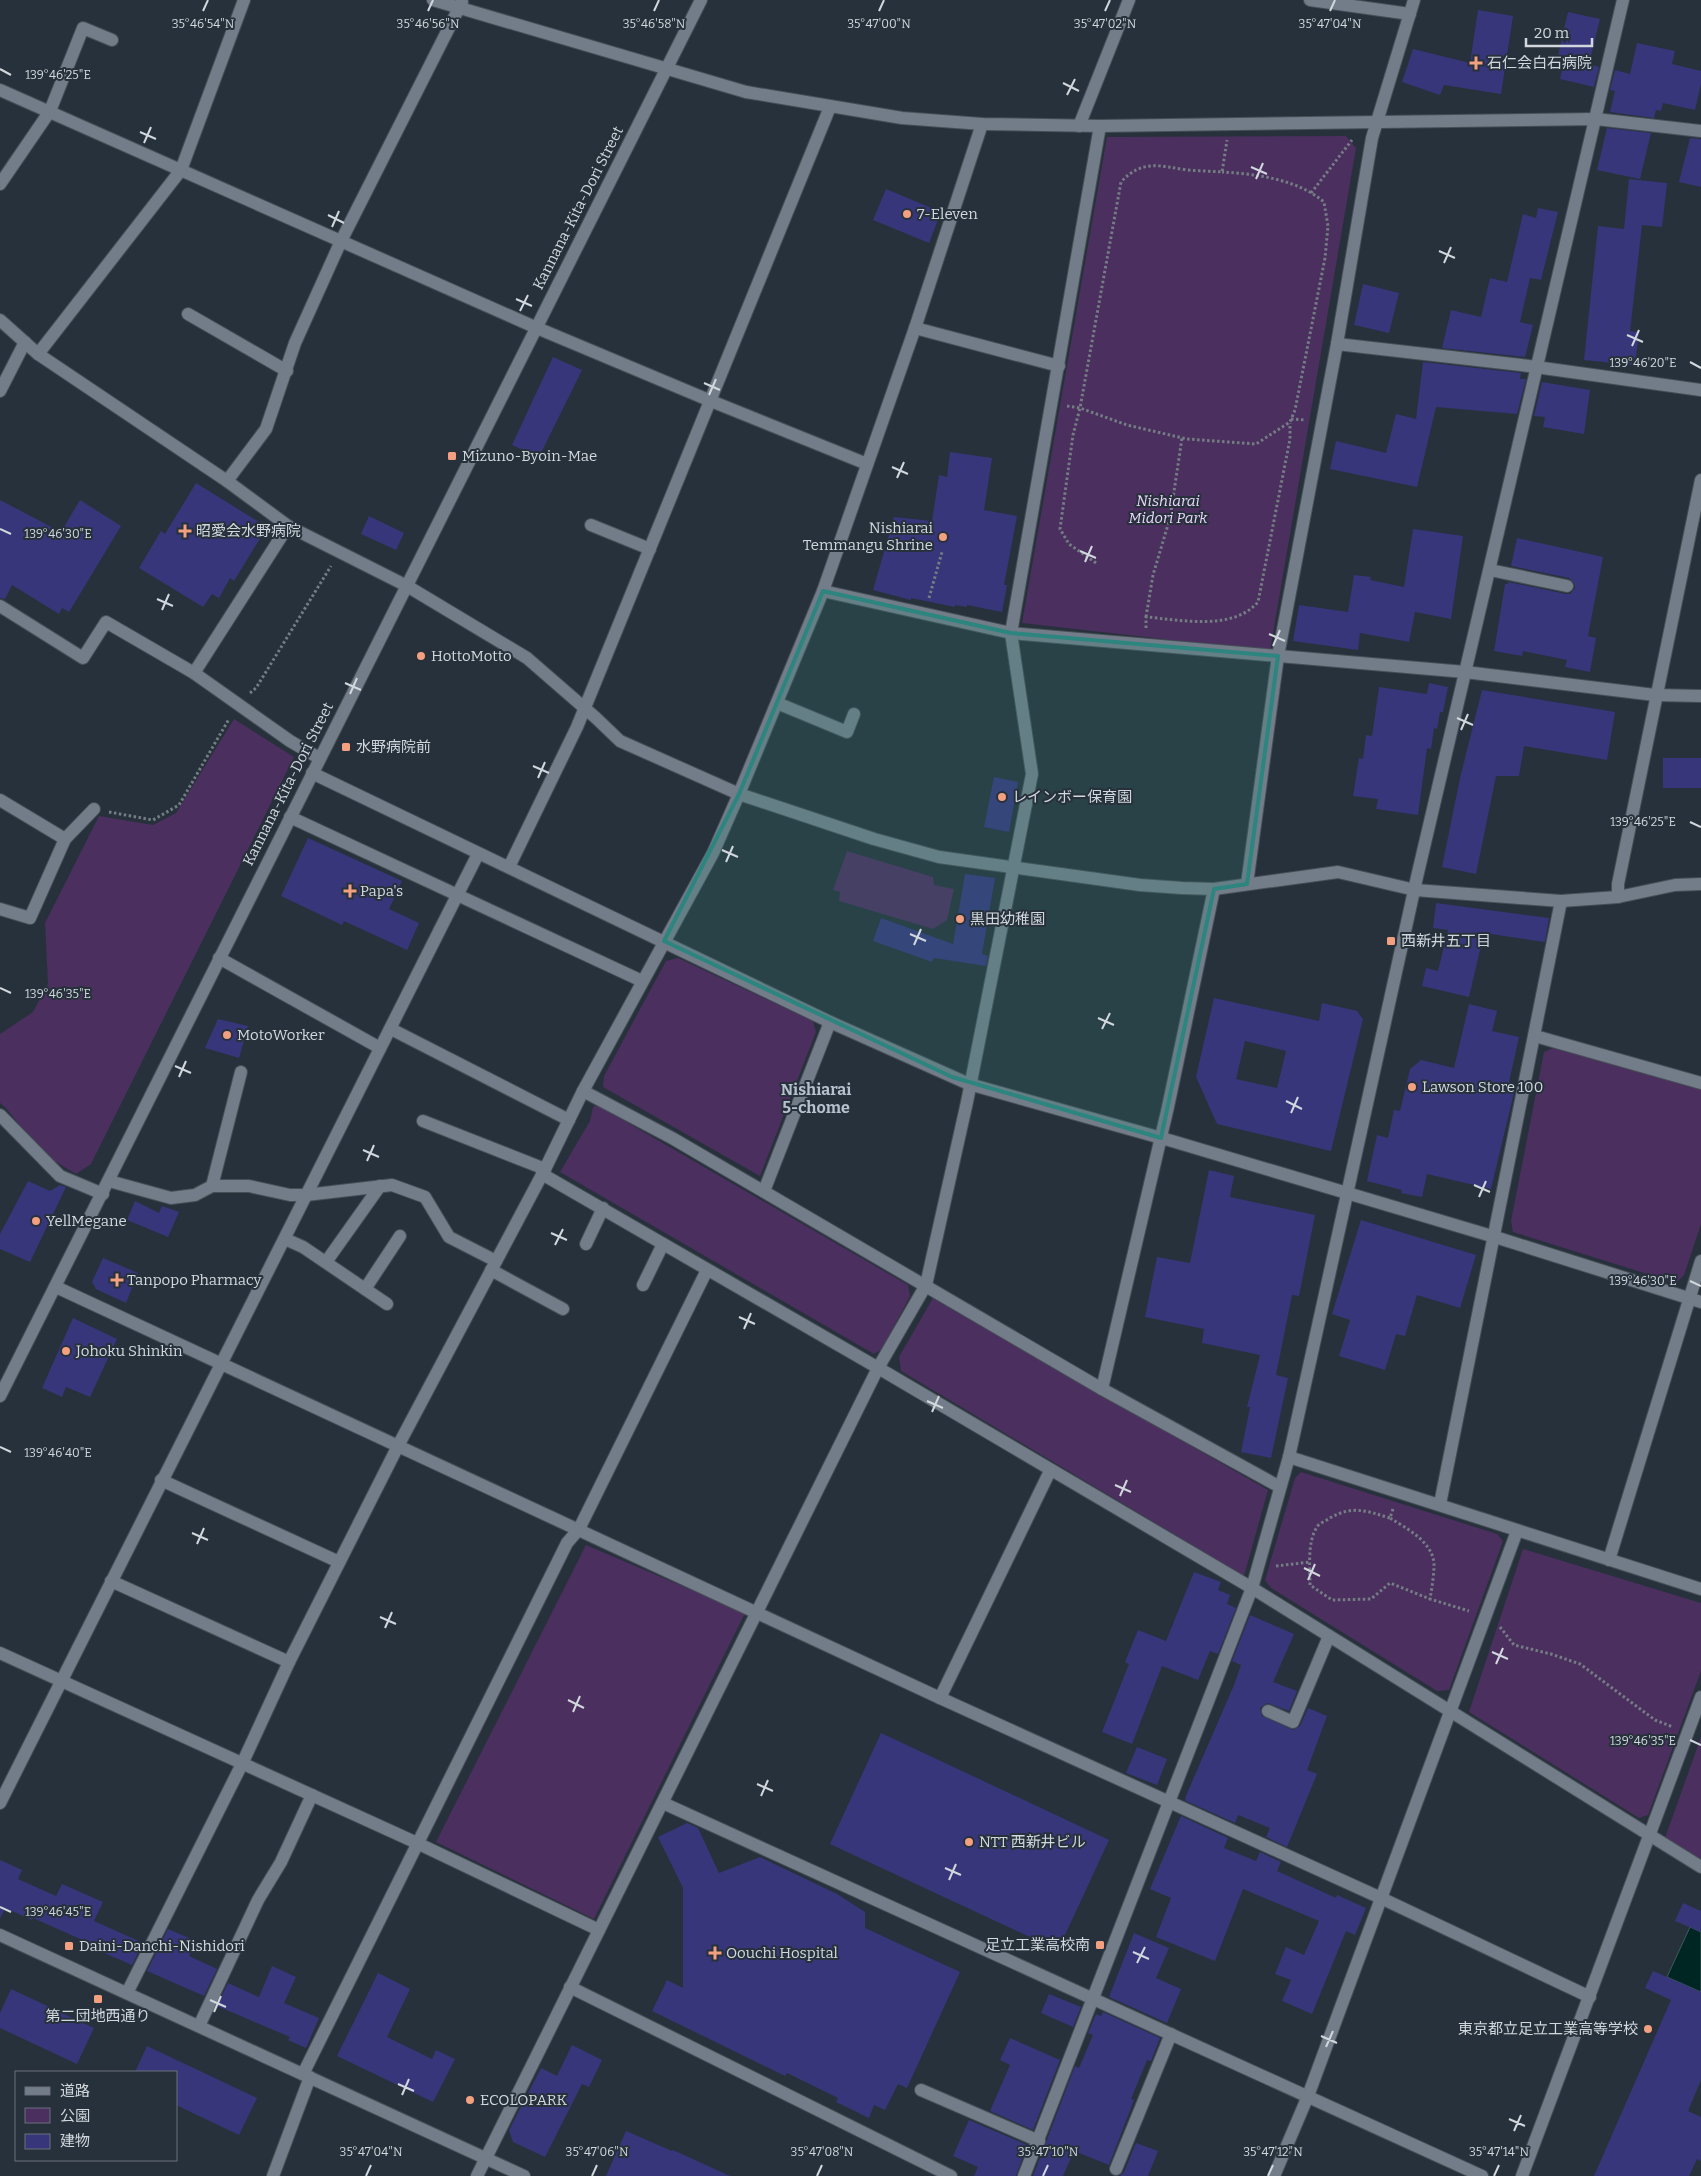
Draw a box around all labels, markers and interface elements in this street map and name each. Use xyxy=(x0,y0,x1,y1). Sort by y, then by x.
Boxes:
scale bar xyxy=(1526,15,1592,47)
text: 35°46'54"N xyxy=(172,17,235,31)
text: 35°46'56"N xyxy=(397,17,460,31)
text: 35°46'58"N xyxy=(623,17,686,31)
text: 35°47'00"N xyxy=(847,17,911,31)
text: 35°47'02"N xyxy=(1074,17,1137,31)
text: 35°47'04"N xyxy=(1299,17,1362,31)
text: 20 m xyxy=(1534,24,1570,42)
place label: 石仁会白石病院 xyxy=(1487,54,1592,72)
marker: 石仁会白石病院 xyxy=(1469,56,1483,70)
text: 139°46'25"E xyxy=(25,68,91,82)
street label: Kannana-Kita-Dori Street xyxy=(529,123,627,293)
place label: 7-Eleven xyxy=(917,205,978,223)
marker: 7-Eleven xyxy=(901,208,913,220)
text: 139°46'20"E xyxy=(1609,356,1677,370)
place label: Mizuno-Byoin-Mae xyxy=(462,447,597,465)
marker: Mizuno-Byoin-Mae xyxy=(446,450,458,462)
park label: Nishiarai Midori Park xyxy=(1128,492,1208,527)
place label: Nishiarai Temmangu Shrine xyxy=(803,519,934,554)
place label: 昭愛会水野病院 xyxy=(196,522,301,540)
marker: 昭愛会水野病院 xyxy=(178,524,192,538)
text: 139°46'30"E xyxy=(24,527,92,541)
marker: Nishiarai Temmangu Shrine xyxy=(937,531,949,543)
place label: HottoMotto xyxy=(431,647,512,665)
marker: HottoMotto xyxy=(415,650,427,662)
street label: Kannana-Kita-Dori Street xyxy=(239,699,337,869)
place label: 水野病院前 xyxy=(356,738,431,756)
marker: 水野病院前 xyxy=(340,741,352,753)
place label: レインボー保育園 xyxy=(1012,788,1132,806)
marker: レインボー保育園 xyxy=(996,791,1008,803)
text: 139°46'25"E xyxy=(1610,815,1676,829)
place label: Papa's xyxy=(360,882,403,900)
marker: Papa's xyxy=(344,885,356,897)
place label: 黒田幼稚園 xyxy=(970,910,1045,928)
marker: 黒田幼稚園 xyxy=(954,913,966,925)
place label: 西新井五丁目 xyxy=(1401,932,1491,950)
marker: 西新井五丁目 xyxy=(1385,935,1397,947)
text: 139°46'35"E xyxy=(25,987,91,1001)
place label: MotoWorker xyxy=(237,1026,325,1044)
marker: MotoWorker xyxy=(221,1029,233,1041)
place label: Lawson Store 100 xyxy=(1422,1078,1543,1096)
district label: Nishiarai 5-chome xyxy=(781,1080,851,1117)
marker: Lawson Store 100 xyxy=(1406,1081,1418,1093)
place label: YellMegane xyxy=(46,1212,127,1230)
marker: YellMegane xyxy=(30,1215,42,1227)
place label: Tanpopo Pharmacy xyxy=(127,1271,261,1289)
marker: Tanpopo Pharmacy xyxy=(111,1274,123,1286)
text: 139°46'30"E xyxy=(1609,1274,1677,1288)
place label: Johoku Shinkin xyxy=(75,1342,183,1360)
marker: Johoku Shinkin xyxy=(60,1345,72,1357)
text: 139°46'40"E xyxy=(24,1446,92,1460)
text: 139°46'35"E xyxy=(1610,1734,1676,1748)
place label: NTT 西新井ビル xyxy=(979,1833,1086,1851)
marker: NTT 西新井ビル xyxy=(963,1836,975,1848)
text: 139°46'45"E xyxy=(25,1905,91,1919)
place label: 足立工業高校南 xyxy=(985,1936,1090,1954)
place label: Daini-Danchi-Nishidori xyxy=(79,1937,245,1955)
marker: 足立工業高校南 xyxy=(1094,1939,1106,1951)
marker: Daini-Danchi-Nishidori xyxy=(63,1940,75,1952)
place label: Oouchi Hospital xyxy=(726,1944,838,1962)
marker: Oouchi Hospital xyxy=(708,1946,722,1960)
marker: 第二団地西通り xyxy=(92,1993,104,2005)
place label: 第二団地西通り xyxy=(45,2007,151,2025)
place label: 東京都立足立工業高等学校 xyxy=(1458,2020,1638,2038)
marker: 東京都立足立工業高等学校 xyxy=(1642,2023,1654,2035)
legend xyxy=(15,2071,178,2161)
text: 道路 xyxy=(60,2082,90,2100)
place label: ECOLOPARK xyxy=(480,2091,567,2109)
marker: ECOLOPARK xyxy=(464,2094,476,2106)
text: 公園 xyxy=(60,2107,90,2125)
text: 建物 xyxy=(60,2132,90,2150)
text: 35°47'04"N xyxy=(340,2145,403,2159)
text: 35°47'06"N xyxy=(566,2145,629,2159)
text: 35°47'08"N xyxy=(791,2145,854,2159)
text: 35°47'10"N xyxy=(1018,2145,1079,2159)
text: 35°47'12"N xyxy=(1243,2145,1303,2159)
text: 35°47'14"N xyxy=(1469,2145,1530,2159)

